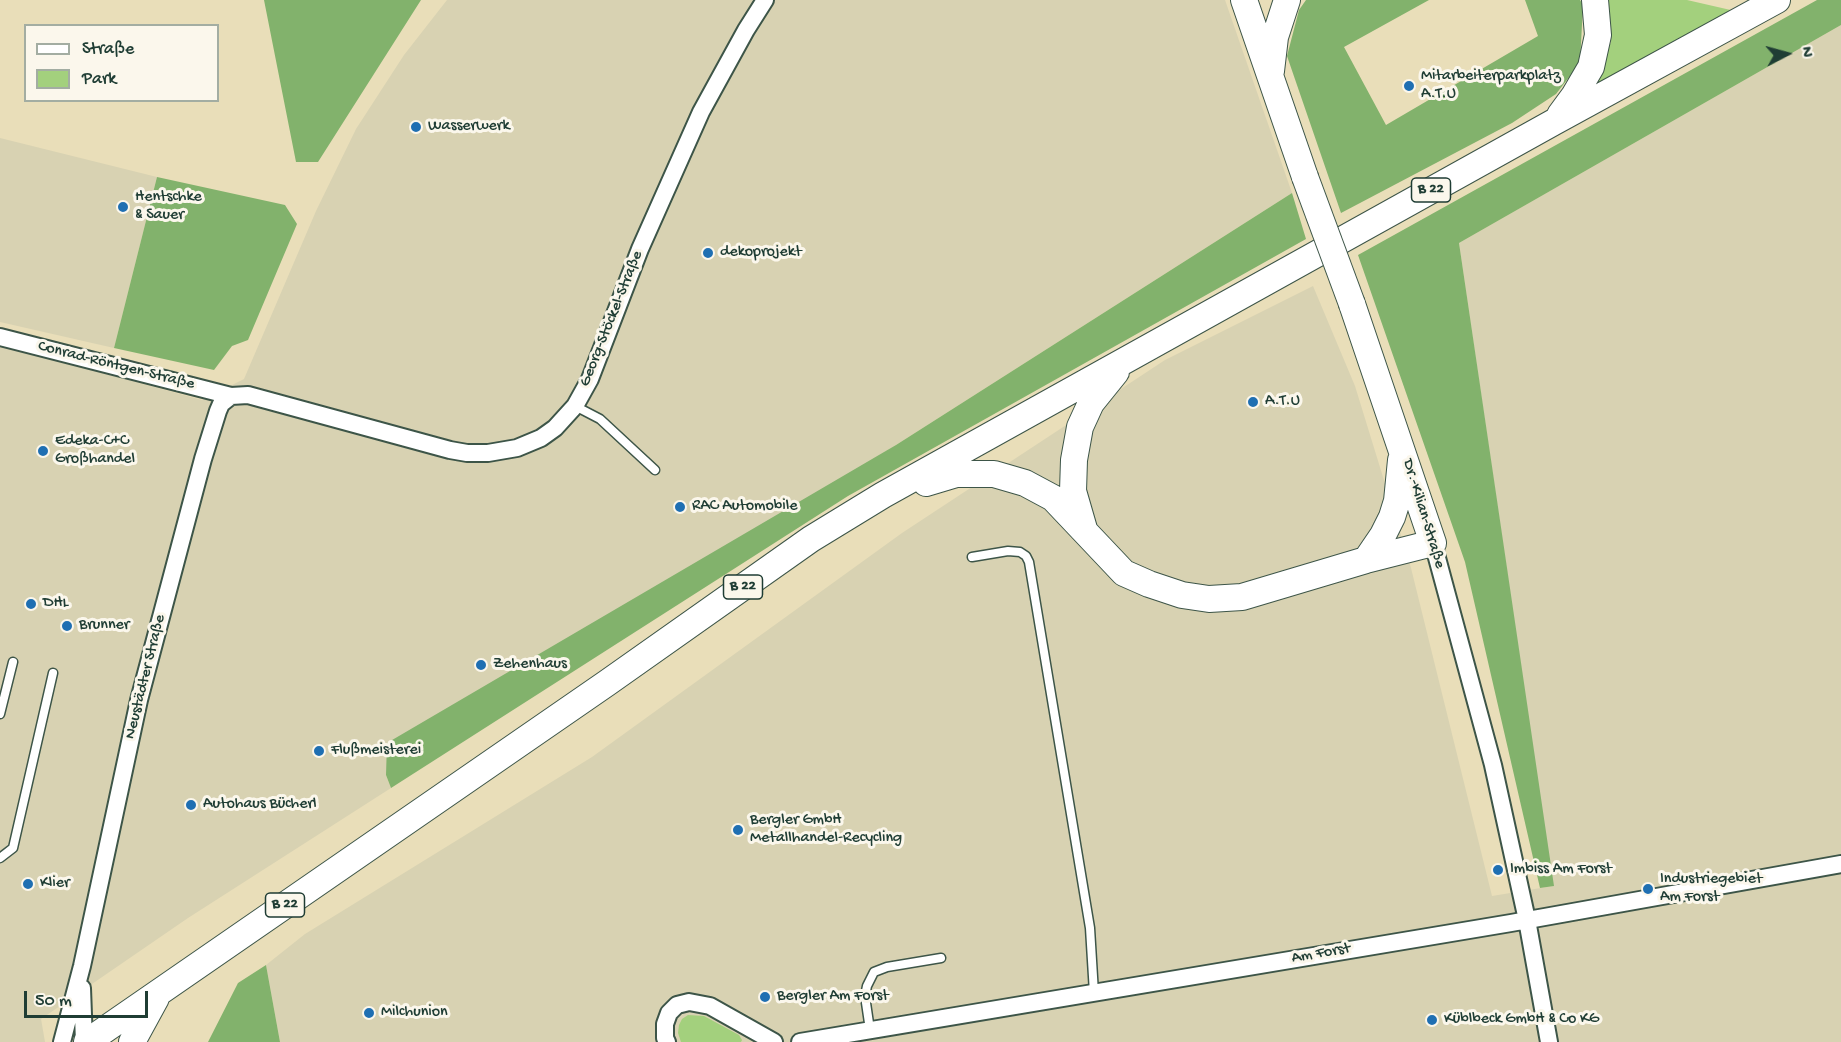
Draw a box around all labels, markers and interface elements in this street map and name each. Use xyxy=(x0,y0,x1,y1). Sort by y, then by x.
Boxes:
legend xyxy=(24,24,219,102)
north arrow xyxy=(1757,24,1817,84)
text: Straße xyxy=(82,39,134,60)
text: N xyxy=(1795,46,1815,58)
place label: Mitarbeiterparkplatz A.T.U xyxy=(1421,67,1561,105)
text: Park xyxy=(82,69,116,90)
marker: Mitarbeiterparkplatz A.T.U xyxy=(1402,79,1416,93)
place label: Wasserwerk xyxy=(428,117,510,137)
marker: Wasserwerk xyxy=(409,120,423,134)
road number: B 22 xyxy=(1412,178,1450,202)
place label: Hentschke & Sauer xyxy=(135,188,202,226)
marker: Hentschke & Sauer xyxy=(116,200,130,214)
place label: dekoprojekt xyxy=(720,243,801,263)
marker: dekoprojekt xyxy=(701,246,715,260)
street label: Georg-Stöckel-Straße xyxy=(576,248,648,390)
street label: Conrad-Röntgen-Straße xyxy=(36,337,196,395)
place label: A.T.U xyxy=(1265,392,1300,412)
marker: A.T.U xyxy=(1246,395,1260,409)
place label: Edeka-C+C Großhandel xyxy=(55,432,135,470)
marker: Edeka-C+C Großhandel xyxy=(36,444,50,458)
street label: Dr.-Kilian-Straße xyxy=(1397,457,1449,571)
place label: RAC Automobile xyxy=(692,497,797,517)
marker: RAC Automobile xyxy=(673,500,687,514)
road number: B 22 xyxy=(724,575,762,599)
place label: DHL xyxy=(43,594,68,614)
marker: DHL xyxy=(24,597,38,611)
street label: Neustädter Straße xyxy=(121,613,171,741)
place label: Brunner xyxy=(79,616,129,636)
marker: Brunner xyxy=(60,619,74,633)
place label: Zehenhaus xyxy=(493,655,567,675)
marker: Zehenhaus xyxy=(474,658,488,672)
place label: Flußmeisterei xyxy=(331,741,421,761)
marker: Flußmeisterei xyxy=(312,744,326,758)
place label: Autohaus Bücherl xyxy=(203,795,317,815)
marker: Autohaus Bücherl xyxy=(184,798,198,812)
place label: Bergler GmbH Metallhandel-Recycling xyxy=(750,811,902,849)
marker: Bergler GmbH Metallhandel-Recycling xyxy=(731,823,745,837)
place label: Imbiss Am Forst xyxy=(1510,860,1612,880)
marker: Imbiss Am Forst xyxy=(1491,863,1505,877)
place label: Industriegebiet Am Forst xyxy=(1660,870,1762,908)
place label: Klier xyxy=(40,874,70,894)
marker: Klier xyxy=(21,877,35,891)
marker: Industriegebiet Am Forst xyxy=(1641,882,1655,896)
road number: B 22 xyxy=(266,893,304,917)
street label: Am Forst xyxy=(1290,939,1352,969)
scale bar xyxy=(27,979,152,1017)
place label: Bergler Am Forst xyxy=(777,987,889,1007)
marker: Bergler Am Forst xyxy=(758,990,772,1004)
text: 50 m xyxy=(35,991,72,1012)
place label: Milchunion xyxy=(381,1003,448,1023)
marker: Milchunion xyxy=(362,1006,376,1020)
place label: Küblbeck GmbH & Co KG xyxy=(1444,1010,1599,1030)
marker: Küblbeck GmbH & Co KG xyxy=(1425,1013,1439,1027)

